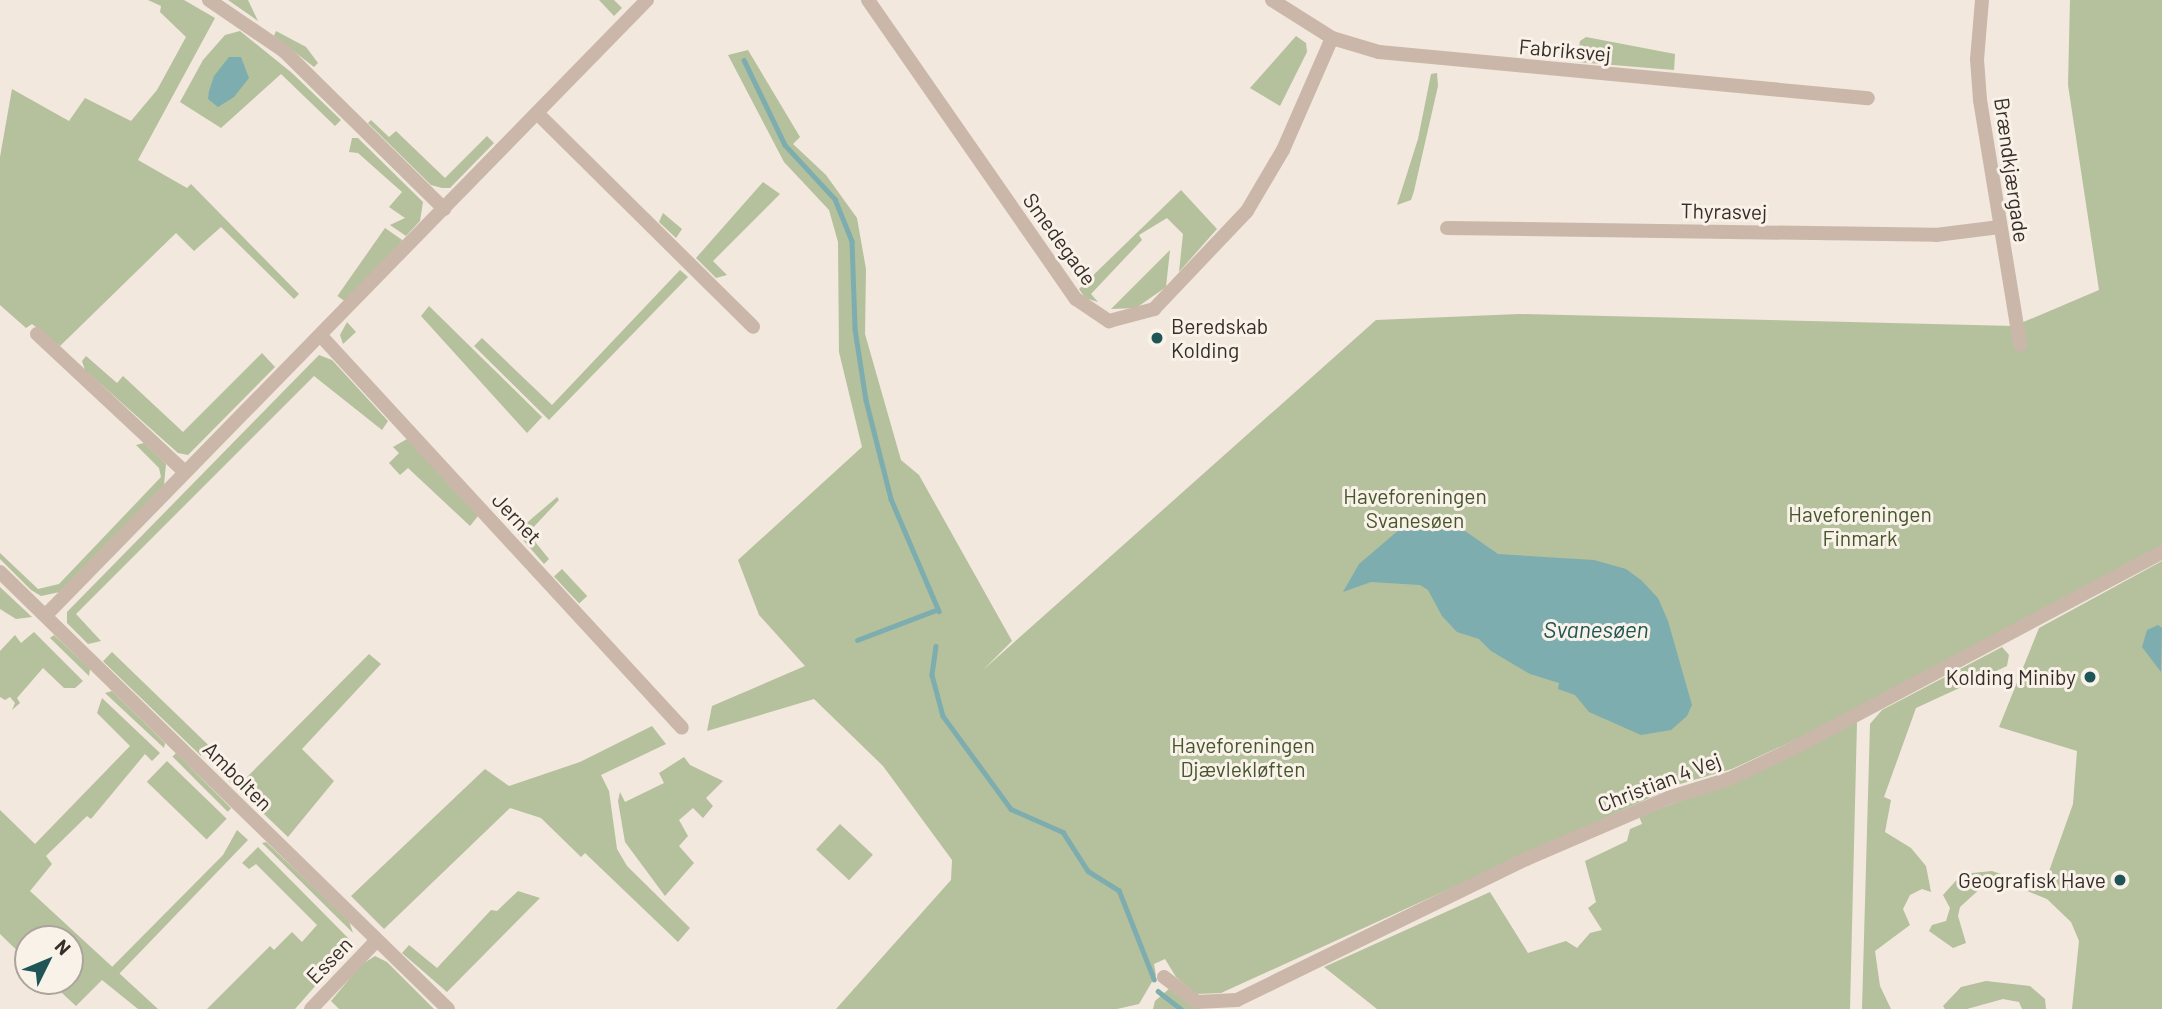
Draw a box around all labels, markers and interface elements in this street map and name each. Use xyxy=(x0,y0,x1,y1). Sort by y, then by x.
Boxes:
street label: Fabriksvej xyxy=(1518,33,1612,67)
street label: Brændkjærgade xyxy=(1989,96,2035,244)
street label: Smedegade xyxy=(1018,188,1102,290)
street label: Thyrasvej xyxy=(1681,198,1767,224)
place label: Beredskab Kolding xyxy=(1171,313,1268,363)
marker: Beredskab Kolding xyxy=(1149,330,1165,346)
park label: Haveforeningen Svanesøen xyxy=(1343,483,1487,533)
street label: Jernet xyxy=(487,487,547,549)
park label: Haveforeningen Finmark xyxy=(1788,501,1932,551)
water label: Svanesøen xyxy=(1543,615,1649,643)
place label: Kolding Miniby xyxy=(1946,664,2076,690)
marker: Kolding Miniby xyxy=(2082,669,2098,685)
park label: Haveforeningen Djævlekløften xyxy=(1171,732,1315,782)
street label: Ambolten xyxy=(198,736,278,816)
street label: Christian 4 Vej xyxy=(1594,747,1724,817)
place label: Geografisk Have xyxy=(1958,867,2106,893)
marker: Geografisk Have xyxy=(2112,872,2128,888)
north arrow xyxy=(14,925,84,995)
street label: Essen xyxy=(301,931,357,989)
text: N xyxy=(51,934,76,959)

